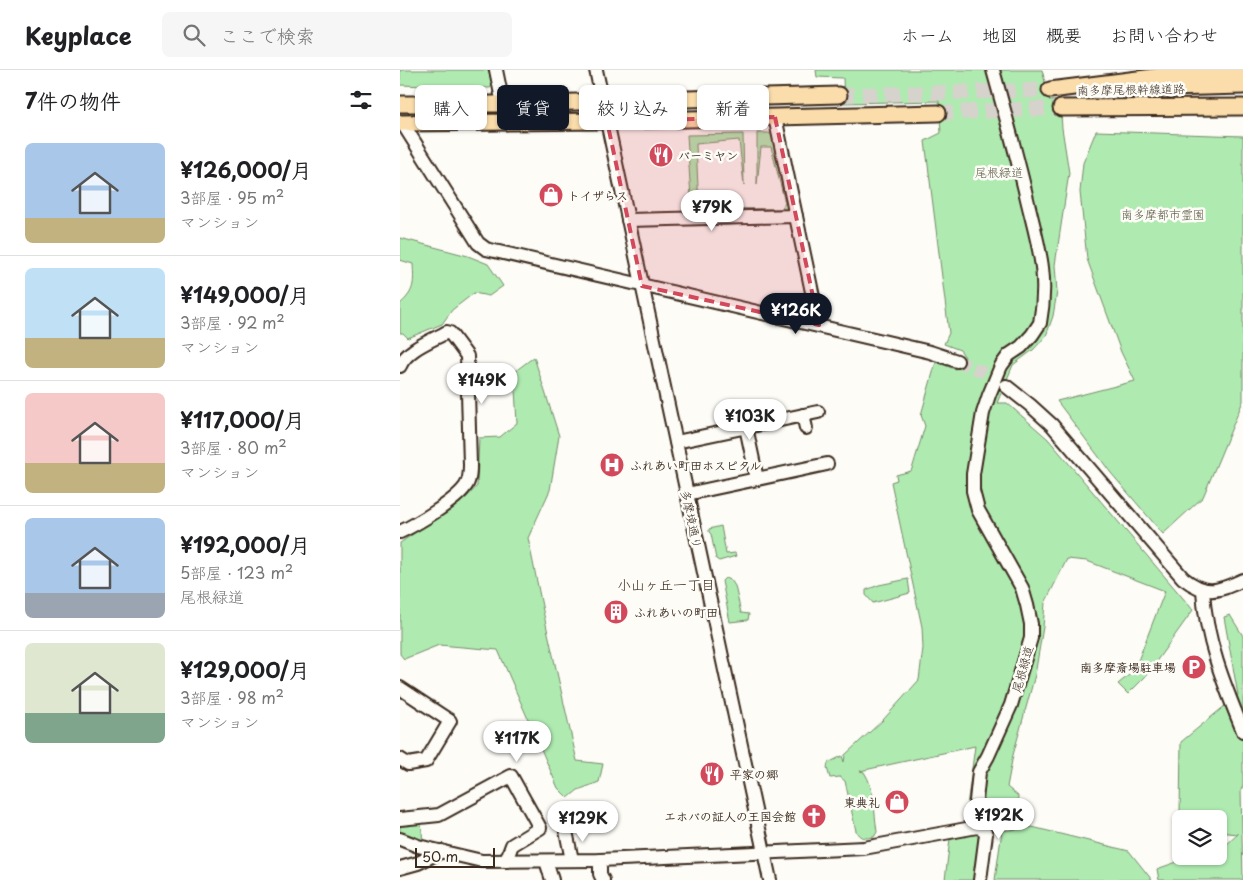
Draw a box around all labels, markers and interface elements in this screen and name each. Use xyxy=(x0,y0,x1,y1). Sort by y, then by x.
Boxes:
search box xyxy=(162,12,512,57)
text: Keyplace xyxy=(25,17,132,53)
icon: search xyxy=(180,21,208,49)
text: ここで検索 xyxy=(220,21,315,49)
text: ホーム xyxy=(901,21,954,48)
text: 地図 xyxy=(982,21,1018,48)
text: 概要 xyxy=(1046,21,1082,48)
text: お問い合わせ xyxy=(1110,21,1218,48)
street label: 南多摩尾根幹線道路 xyxy=(1077,79,1185,99)
text: 7件の物件 xyxy=(25,84,121,116)
chip: 購入 xyxy=(415,85,487,130)
chip: 賃貸 xyxy=(497,85,569,130)
chip: 絞り込み xyxy=(579,85,687,130)
chip: 新着 xyxy=(697,85,769,130)
icon: filters xyxy=(347,86,375,114)
restaurant icon: バーミヤン xyxy=(648,142,674,168)
place label: バーミヤン xyxy=(678,146,738,164)
text: ¥126,000/月 xyxy=(180,153,312,185)
icon: home xyxy=(65,163,125,223)
park label: 尾根緑道 xyxy=(975,163,1023,181)
shop icon: トイザらス xyxy=(538,182,564,208)
text: 3部屋 · 95 m² xyxy=(180,185,284,209)
place label: トイザらス xyxy=(568,186,628,204)
pin: ¥79K xyxy=(682,190,742,232)
text: ¥79K xyxy=(692,194,732,218)
park label: 南多摩都市霊園 xyxy=(1121,205,1205,223)
text: マンション xyxy=(180,209,259,233)
text: ¥149,000/月 xyxy=(180,278,310,310)
icon: home xyxy=(65,288,125,348)
pin: ¥126K xyxy=(761,292,831,335)
text: ¥126K xyxy=(771,297,821,321)
text: 3部屋 · 92 m² xyxy=(180,310,285,334)
text: マンション xyxy=(180,334,259,358)
pin: ¥149K xyxy=(447,362,517,405)
text: ¥149K xyxy=(458,367,506,391)
pin: ¥103K xyxy=(715,398,785,441)
text: ¥117,000/月 xyxy=(180,403,305,435)
text: ¥103K xyxy=(725,403,775,427)
icon: home xyxy=(65,413,125,473)
text: 3部屋 · 80 m² xyxy=(180,435,287,459)
hospital icon: ふれあい町田ホスピタル xyxy=(599,452,625,478)
place label: ふれあい町田ホスピタル xyxy=(630,456,762,474)
text: マンション xyxy=(180,459,259,483)
street label: 多摩境通り xyxy=(677,488,707,550)
text: ¥192,000/月 xyxy=(180,528,310,560)
icon: home xyxy=(65,538,125,598)
text: 5部屋 · 123 m² xyxy=(180,560,293,584)
district label: 小山ヶ丘一丁目 xyxy=(617,574,715,595)
text: 尾根緑道 xyxy=(180,584,244,608)
building icon: ふれあいの町田 xyxy=(603,599,629,625)
place label: ふれあいの町田 xyxy=(634,603,718,621)
street label: 尾根緑道 xyxy=(1007,643,1037,695)
text: ¥129,000/月 xyxy=(180,653,310,685)
parking icon: 南多摩斎場駐車場 xyxy=(1181,654,1207,680)
place label: 南多摩斎場駐車場 xyxy=(1080,658,1176,676)
icon: home xyxy=(65,663,125,723)
text: 3部屋 · 98 m² xyxy=(180,685,284,709)
text: マンション xyxy=(180,709,259,733)
pin: ¥117K xyxy=(482,720,552,763)
text: ¥117K xyxy=(494,725,540,749)
restaurant icon: 平家の郷 xyxy=(699,761,725,787)
place label: 平家の郷 xyxy=(730,765,778,783)
shop icon: 東典礼 xyxy=(884,789,910,815)
place label: 東典礼 xyxy=(844,793,880,811)
pin: ¥192K xyxy=(964,798,1034,840)
pin: ¥129K xyxy=(548,800,618,843)
text: ¥192K xyxy=(974,802,1024,826)
church icon: エホバの証人の王国会館 xyxy=(801,803,827,829)
text: ¥129K xyxy=(558,805,608,829)
place label: エホバの証人の王国会館 xyxy=(664,807,796,825)
map controls xyxy=(1172,810,1227,865)
button: layers xyxy=(1172,810,1227,865)
scale bar xyxy=(415,845,495,868)
text: 50 m xyxy=(422,846,458,867)

